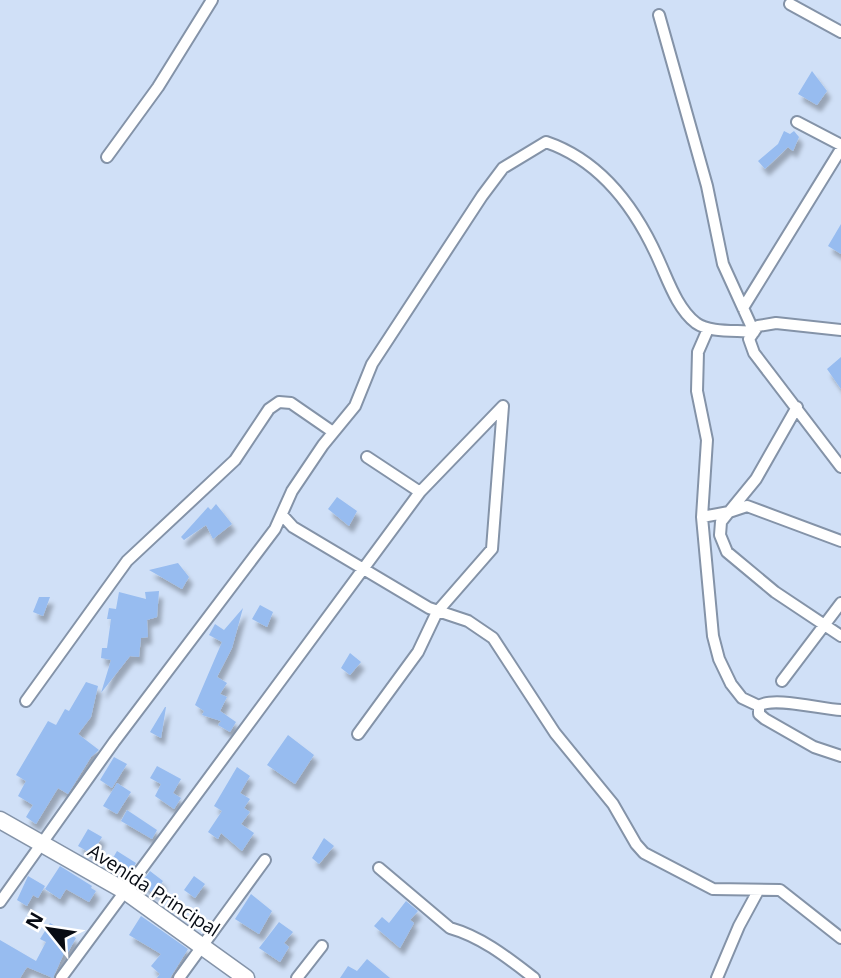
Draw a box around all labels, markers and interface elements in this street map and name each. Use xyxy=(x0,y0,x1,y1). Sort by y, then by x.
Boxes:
street label: Avenida Principal xyxy=(83,838,225,942)
north arrow xyxy=(14,894,84,964)
text: N xyxy=(19,907,49,934)

